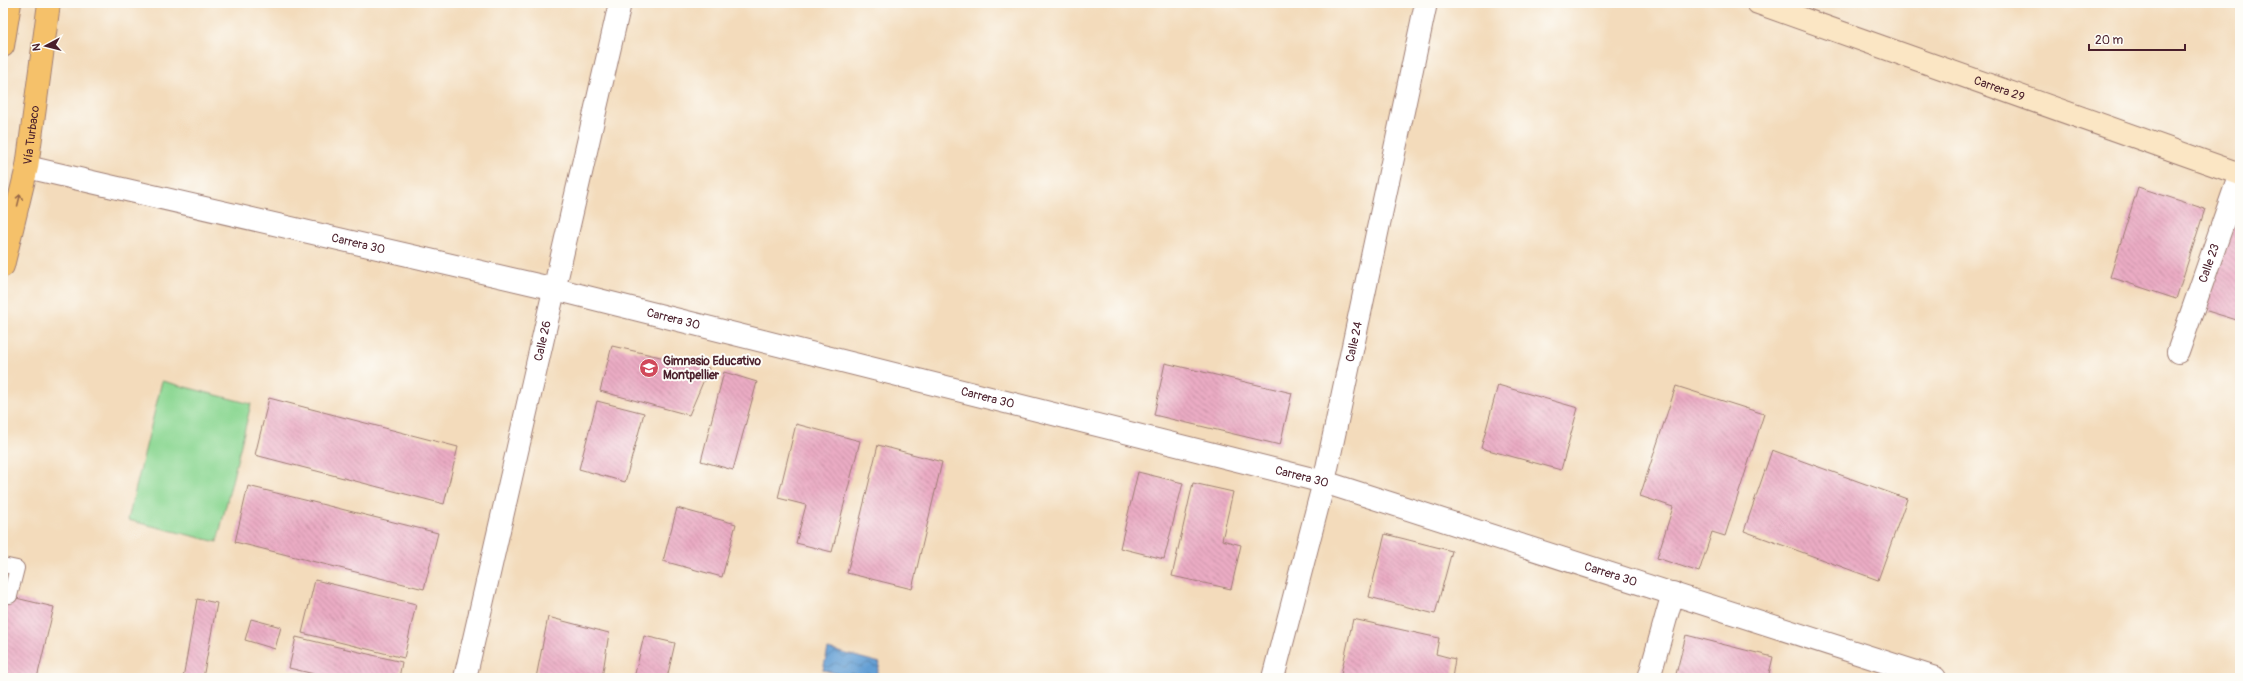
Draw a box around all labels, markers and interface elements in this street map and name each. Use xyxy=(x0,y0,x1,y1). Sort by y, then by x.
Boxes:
north arrow xyxy=(26,26,66,66)
scale bar xyxy=(2089,26,2185,52)
text: 20 m xyxy=(2095,33,2124,48)
text: N xyxy=(30,42,43,52)
street label: Carrera 29 xyxy=(1972,73,2026,105)
street label: Vía Turbaco xyxy=(20,104,43,166)
one-way arrow xyxy=(16,194,23,207)
street label: Carrera 30 xyxy=(330,231,386,257)
street label: Calle 23 xyxy=(2196,242,2223,285)
street label: Carrera 30 xyxy=(645,305,702,333)
street label: Calle 26 xyxy=(531,319,555,363)
street label: Calle 24 xyxy=(1343,320,1366,363)
place label: Gimnasio Educativo Montpellier xyxy=(663,354,762,383)
school or university icon: Gimnasio Educativo Montpellier xyxy=(638,357,660,379)
street label: Carrera 30 xyxy=(959,384,1016,412)
street label: Carrera 30 xyxy=(1273,463,1330,491)
street label: Carrera 30 xyxy=(1582,559,1639,590)

